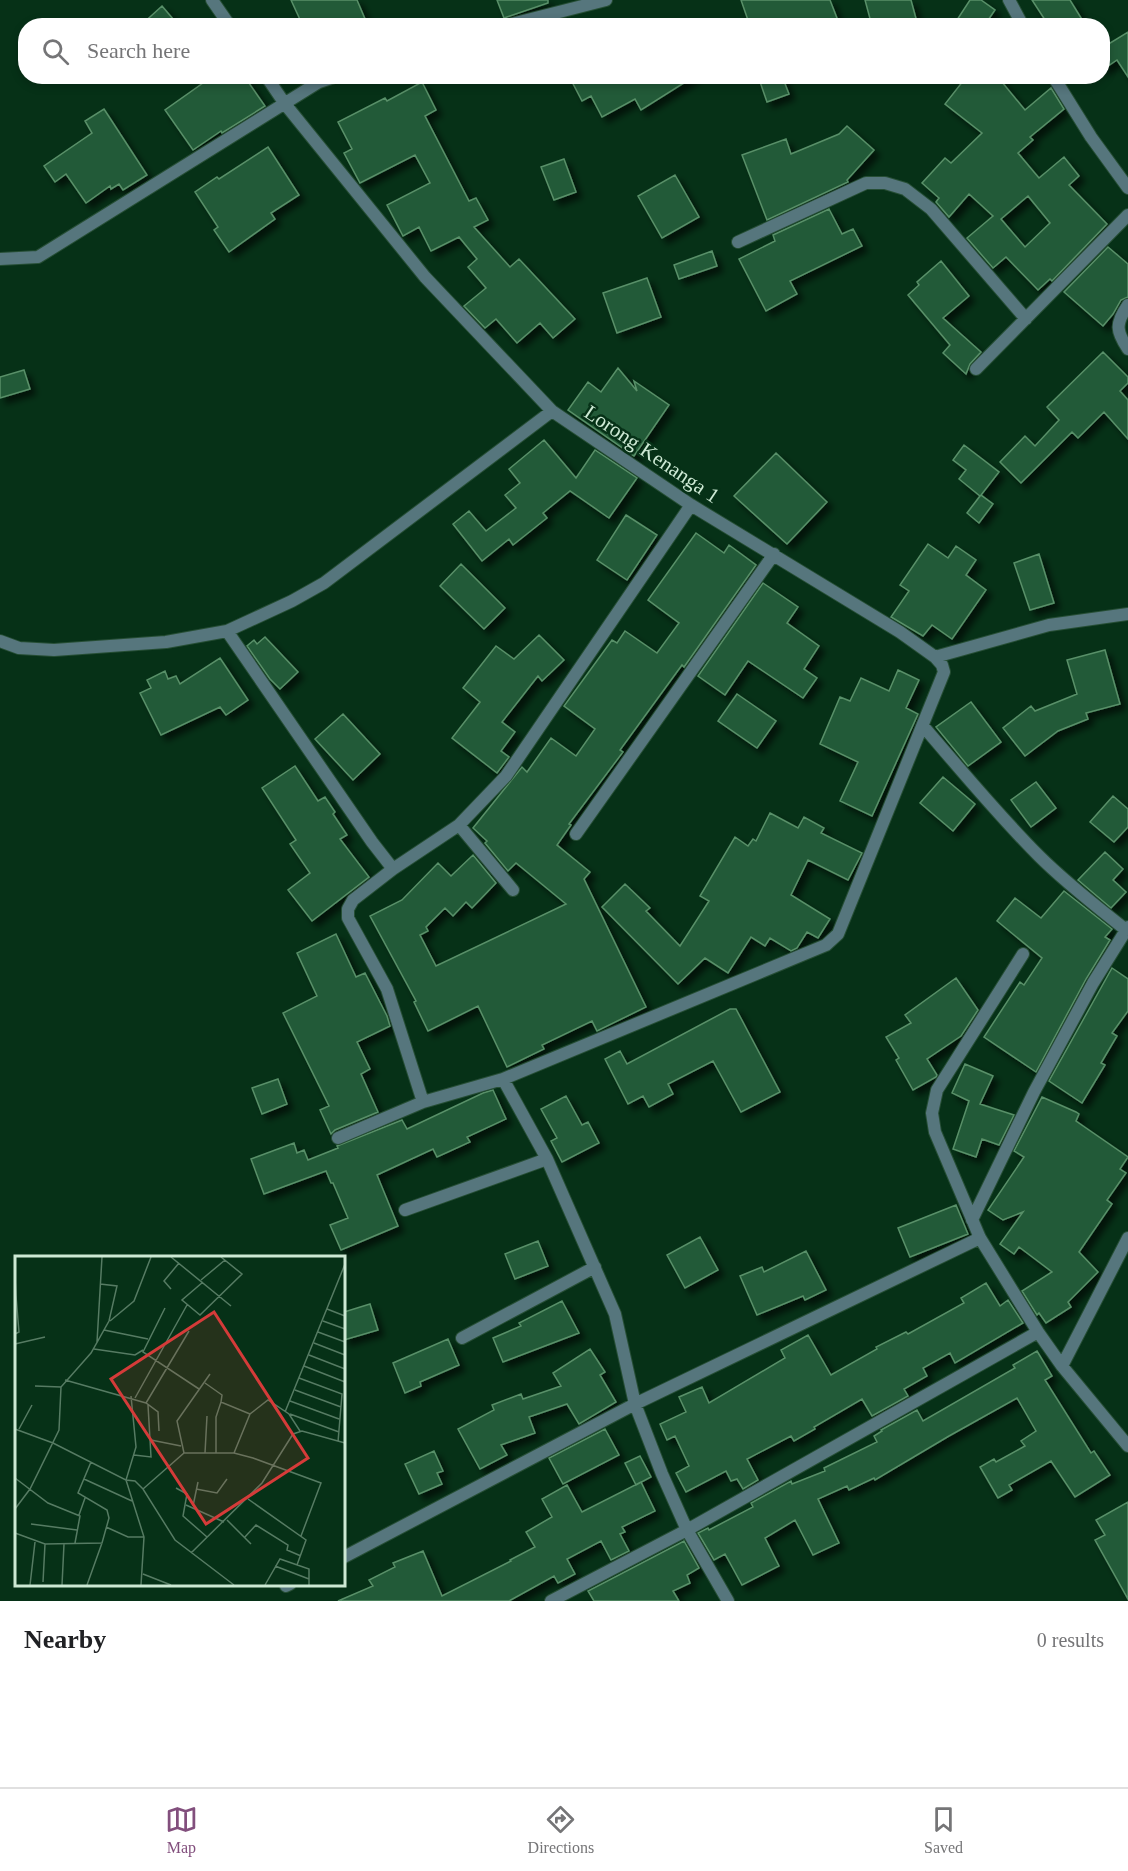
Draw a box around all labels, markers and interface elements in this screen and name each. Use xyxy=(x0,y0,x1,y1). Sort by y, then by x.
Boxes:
search box xyxy=(18,18,1110,84)
icon: search xyxy=(39,35,72,68)
text: Search here xyxy=(87,38,190,63)
street label: Lorong Kenanga 1 xyxy=(580,400,724,508)
inset map xyxy=(15,1256,345,1586)
text: Nearby xyxy=(24,1625,106,1654)
text: 0 results xyxy=(1037,1629,1104,1651)
tab: Map xyxy=(165,1803,198,1857)
tab: Directions xyxy=(528,1803,594,1857)
tab: Saved xyxy=(924,1803,963,1857)

